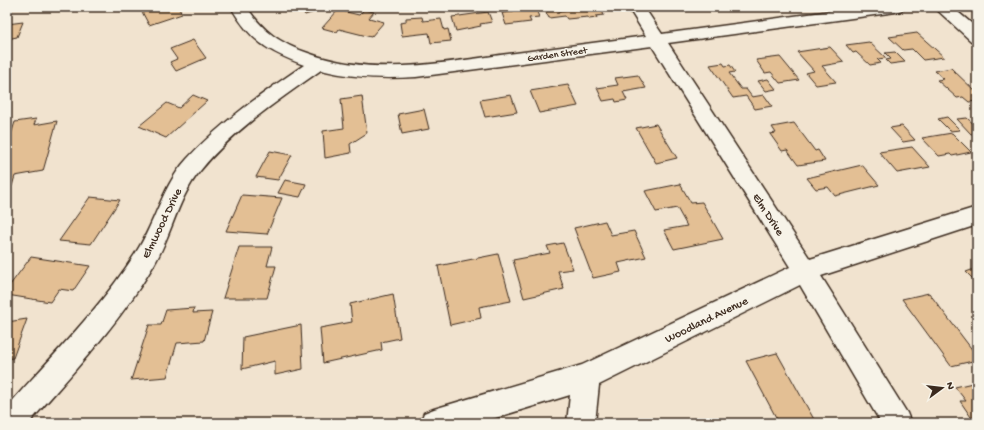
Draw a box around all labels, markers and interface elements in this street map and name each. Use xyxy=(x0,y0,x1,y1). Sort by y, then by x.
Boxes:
street label: Garden Street xyxy=(527,45,589,65)
street label: Elmwood Drive xyxy=(140,186,186,261)
street label: Elm Drive xyxy=(748,191,787,240)
street label: Woodland Avenue xyxy=(663,294,751,347)
north arrow xyxy=(922,368,962,408)
text: N xyxy=(943,381,956,391)

